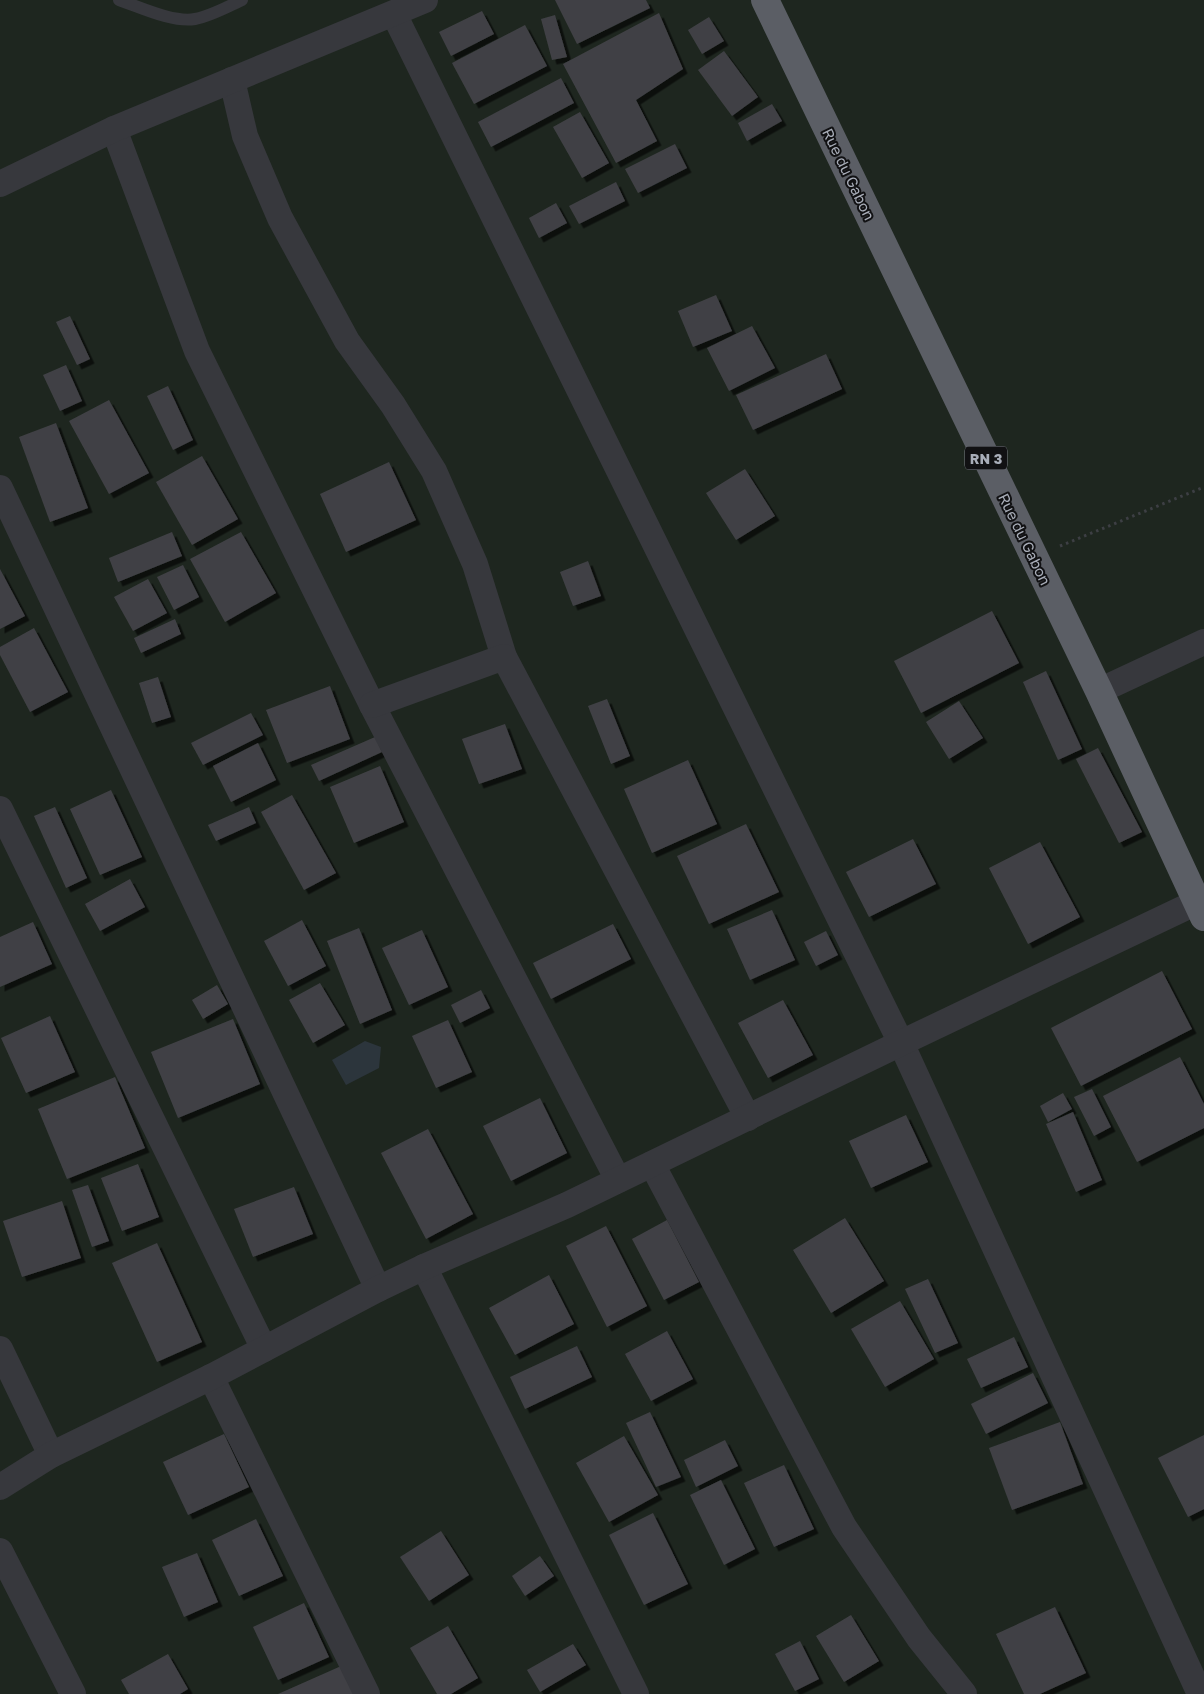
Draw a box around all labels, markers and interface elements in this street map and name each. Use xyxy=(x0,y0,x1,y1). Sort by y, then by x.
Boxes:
street label: Rue du Gabon xyxy=(819,125,879,223)
road number: RN 3 xyxy=(965,446,1007,469)
street label: Rue du Gabon xyxy=(995,490,1055,588)

